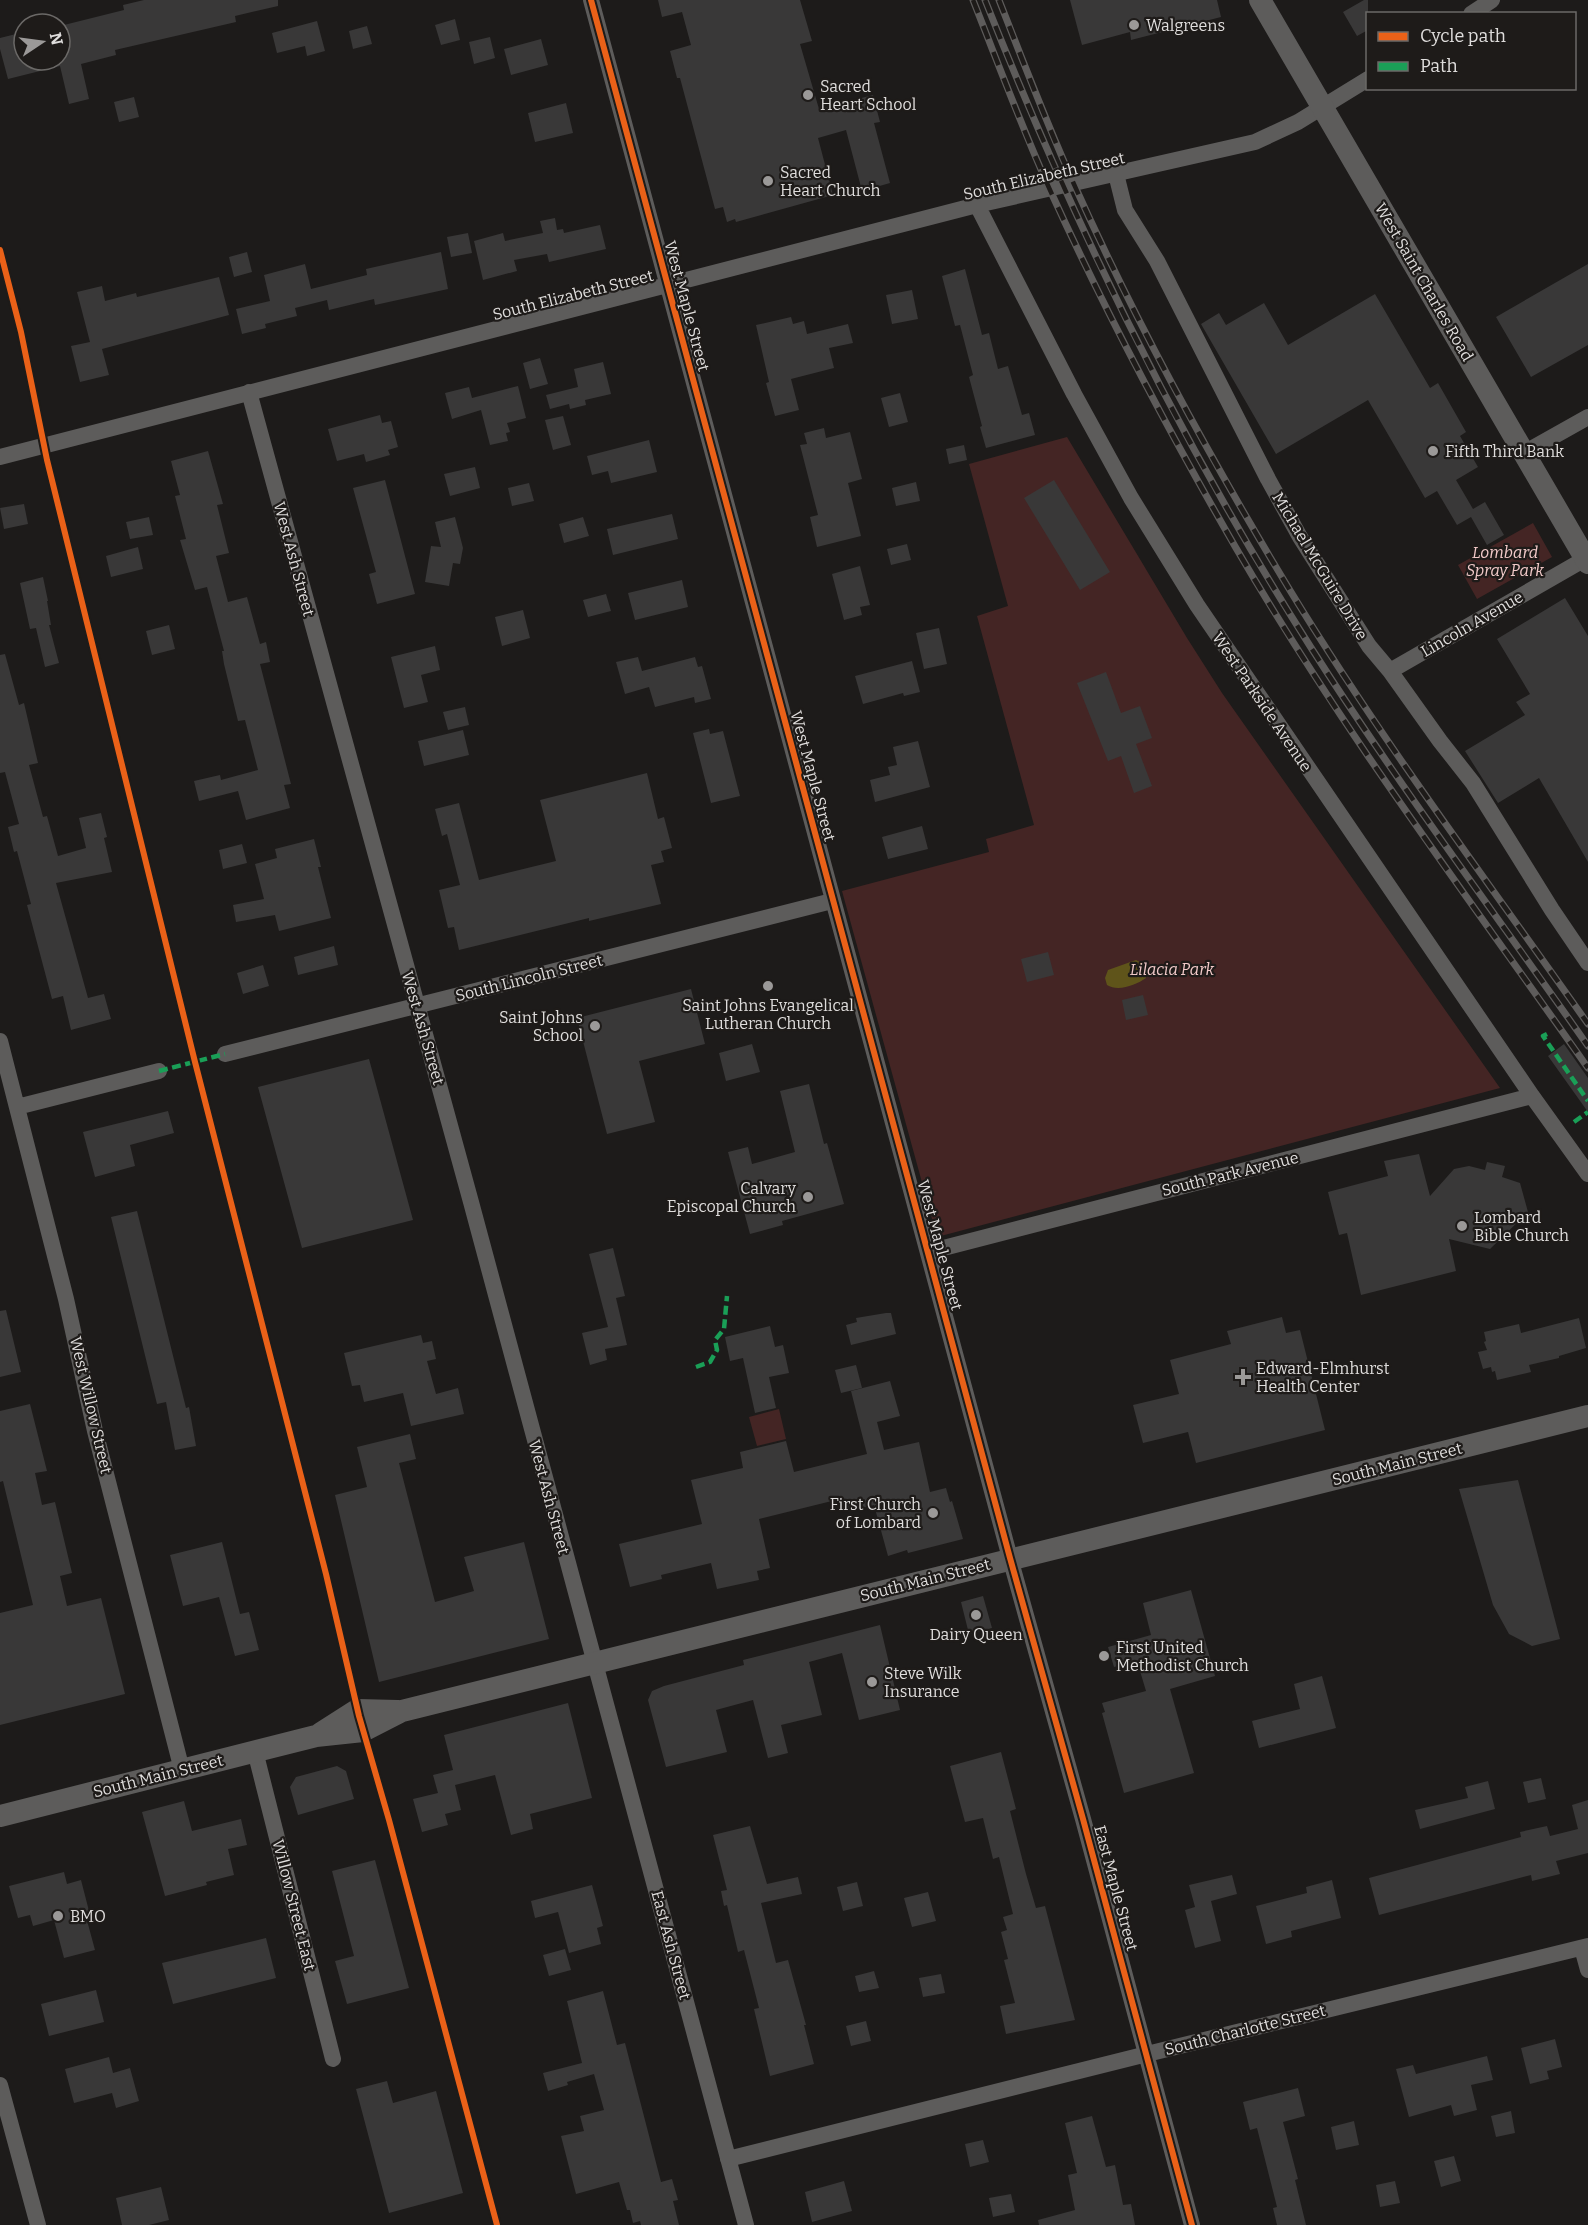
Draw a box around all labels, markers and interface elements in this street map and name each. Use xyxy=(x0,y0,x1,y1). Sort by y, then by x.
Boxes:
north arrow xyxy=(12,12,72,72)
legend xyxy=(1366,12,1576,90)
place label: Walgreens xyxy=(1146,16,1225,35)
marker: Walgreens xyxy=(1127,18,1141,32)
text: Cycle path xyxy=(1420,25,1506,47)
text: N xyxy=(45,31,67,47)
text: Path xyxy=(1420,55,1458,77)
place label: Sacred Heart School xyxy=(820,77,917,114)
marker: Sacred Heart School xyxy=(801,88,815,102)
street label: South Elizabeth Street xyxy=(961,148,1127,204)
place label: Sacred Heart Church xyxy=(780,163,880,200)
marker: Sacred Heart Church xyxy=(761,174,775,188)
street label: West Saint Charles Road xyxy=(1371,199,1477,365)
street label: West Maple Street xyxy=(660,239,714,374)
street label: South Elizabeth Street xyxy=(491,266,656,324)
place label: Fifth Third Bank xyxy=(1445,442,1564,461)
marker: Fifth Third Bank xyxy=(1426,444,1440,458)
street label: Michael McGuire Drive xyxy=(1268,489,1372,643)
street label: West Ash Street xyxy=(270,500,318,618)
park label: Lombard Spray Park xyxy=(1466,543,1544,580)
street label: Lincoln Avenue xyxy=(1418,587,1526,661)
street label: West Parkside Avenue xyxy=(1208,629,1316,775)
street label: West Maple Street xyxy=(786,709,840,844)
street label: South Lincoln Street xyxy=(453,950,605,1005)
park label: Lilacia Park xyxy=(1130,960,1215,979)
street label: West Ash Street xyxy=(398,969,448,1087)
marker: Saint Johns Evangelical Lutheran Church xyxy=(761,979,775,993)
place label: Saint Johns Evangelical Lutheran Church xyxy=(682,996,854,1033)
place label: Saint Johns School xyxy=(499,1008,583,1045)
marker: Saint Johns School xyxy=(588,1019,602,1033)
street label: South Park Avenue xyxy=(1160,1148,1300,1200)
street label: West Maple Street xyxy=(913,1178,967,1313)
place label: Calvary Episcopal Church xyxy=(667,1179,797,1216)
marker: Calvary Episcopal Church xyxy=(801,1190,815,1204)
place label: Lombard Bible Church xyxy=(1474,1208,1569,1245)
marker: Lombard Bible Church xyxy=(1455,1219,1469,1233)
street label: West Willow Street xyxy=(66,1334,116,1476)
place label: Edward-Elmhurst Health Center xyxy=(1256,1359,1390,1396)
marker: Edward-Elmhurst Health Center xyxy=(1234,1368,1252,1386)
street label: West Ash Street xyxy=(525,1438,573,1556)
street label: South Main Street xyxy=(1330,1439,1464,1489)
place label: First Church of Lombard xyxy=(830,1495,922,1532)
marker: First Church of Lombard xyxy=(926,1506,940,1520)
street label: South Main Street xyxy=(858,1555,992,1605)
marker: Dairy Queen xyxy=(969,1608,983,1622)
place label: Dairy Queen xyxy=(929,1625,1023,1644)
place label: First United Methodist Church xyxy=(1116,1638,1249,1675)
marker: First United Methodist Church xyxy=(1097,1649,1111,1663)
place label: Steve Wilk Insurance xyxy=(884,1664,962,1701)
marker: Steve Wilk Insurance xyxy=(865,1675,879,1689)
street label: South Main Street xyxy=(91,1751,225,1801)
street label: East Maple Street xyxy=(1090,1823,1142,1953)
street label: Willow Street East xyxy=(268,1837,320,1973)
street label: East Ash Street xyxy=(647,1888,695,2002)
place label: BMO xyxy=(70,1907,106,1926)
marker: BMO xyxy=(51,1909,65,1923)
street label: South Charlotte Street xyxy=(1163,2001,1328,2059)

